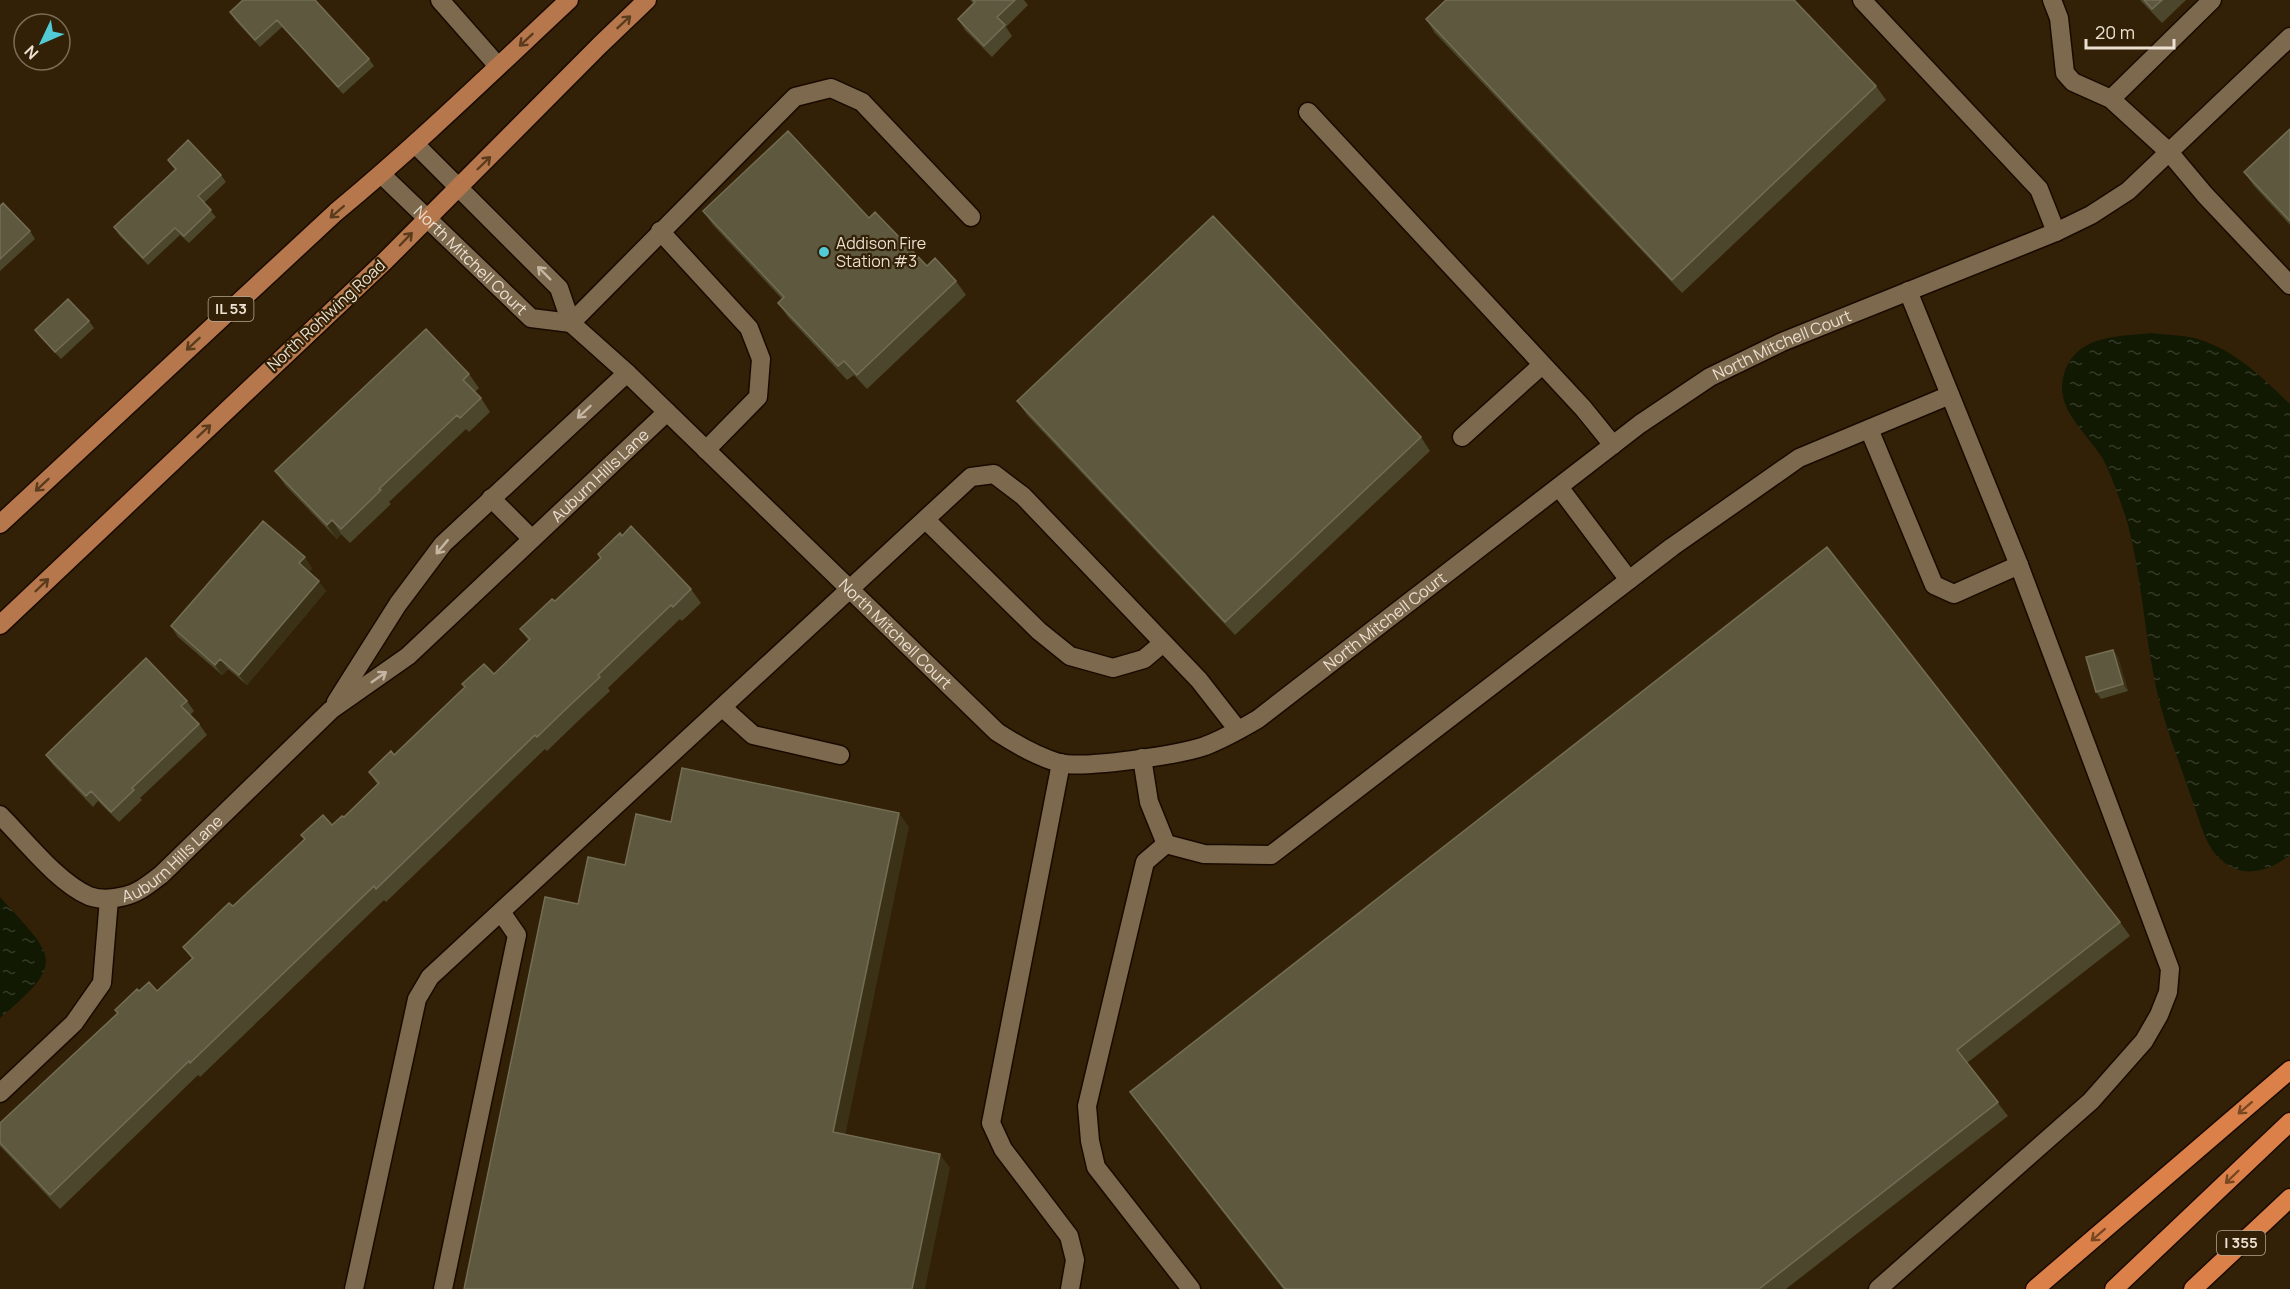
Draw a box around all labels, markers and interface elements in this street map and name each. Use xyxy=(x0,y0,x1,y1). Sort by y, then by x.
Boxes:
north arrow xyxy=(12,12,72,72)
scale bar xyxy=(2086,12,2174,50)
one-way arrow xyxy=(616,15,631,29)
text: 20 m xyxy=(2095,20,2135,44)
one-way arrow xyxy=(519,33,534,47)
text: N xyxy=(19,41,43,64)
one-way arrow xyxy=(477,155,492,170)
street label: North Mitchell Court xyxy=(409,200,532,320)
one-way arrow xyxy=(330,205,345,219)
one-way arrow xyxy=(398,232,412,247)
place label: Addison Fire Station #3 xyxy=(836,232,926,272)
marker: Addison Fire Station #3 xyxy=(817,245,831,259)
street label: North Rohlwing Road xyxy=(262,254,390,376)
one-way arrow xyxy=(536,265,551,280)
road number: IL 53 xyxy=(208,297,254,321)
street label: North Mitchell Court xyxy=(1709,304,1855,385)
one-way arrow xyxy=(186,337,201,351)
one-way arrow xyxy=(576,405,591,420)
one-way arrow xyxy=(196,424,211,439)
street label: Auburn Hills Lane xyxy=(546,424,654,527)
one-way arrow xyxy=(34,478,49,492)
one-way arrow xyxy=(435,539,449,554)
street label: North Mitchell Court xyxy=(1319,567,1451,676)
street label: North Mitchell Court xyxy=(834,574,957,694)
one-way arrow xyxy=(35,578,50,592)
one-way arrow xyxy=(370,671,386,683)
street label: Auburn Hills Lane xyxy=(119,810,227,907)
one-way arrow xyxy=(2237,1101,2253,1114)
one-way arrow xyxy=(2225,1170,2240,1184)
one-way arrow xyxy=(2091,1228,2106,1242)
road number: I 355 xyxy=(2217,1231,2265,1255)

